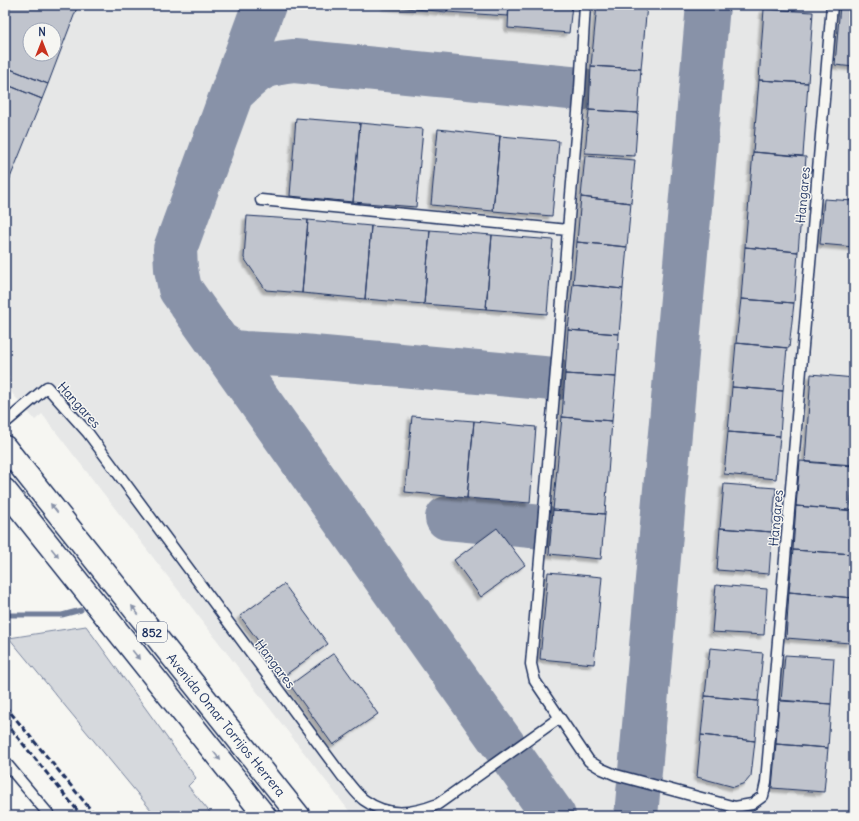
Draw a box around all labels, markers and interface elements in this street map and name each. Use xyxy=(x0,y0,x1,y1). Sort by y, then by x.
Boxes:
north arrow xyxy=(22,22,62,62)
text: N xyxy=(38,25,46,39)
street label: Hangares xyxy=(792,166,814,224)
street label: Hangares xyxy=(54,378,104,432)
street label: Hangares xyxy=(765,489,787,547)
one-way arrow xyxy=(50,503,58,514)
one-way arrow xyxy=(51,548,60,559)
one-way arrow xyxy=(130,605,139,616)
road number: 852 xyxy=(137,622,167,642)
street label: Hangares xyxy=(251,636,299,692)
one-way arrow xyxy=(132,650,140,661)
street label: Avenida Omar Torrijos Herrera xyxy=(163,650,289,800)
one-way arrow xyxy=(213,751,222,762)

